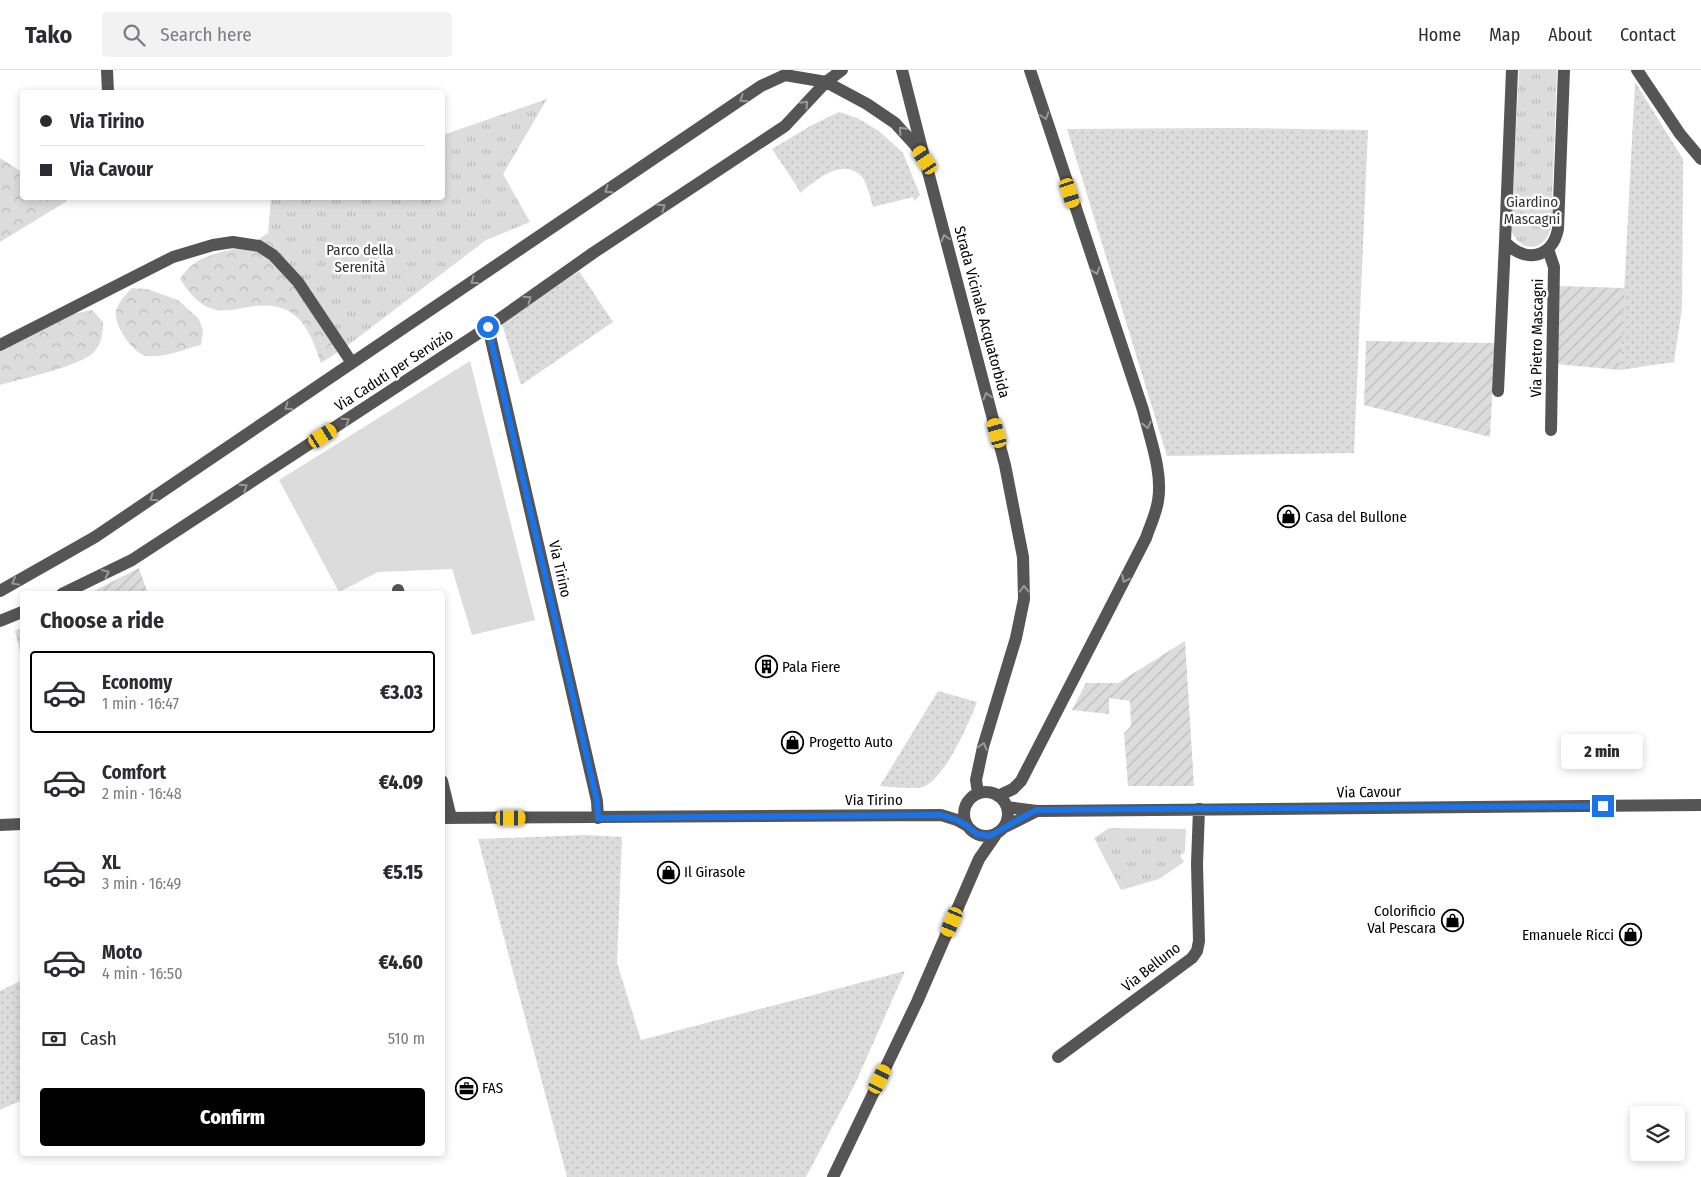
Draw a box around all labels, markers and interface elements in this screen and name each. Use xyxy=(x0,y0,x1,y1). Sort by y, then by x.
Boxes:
search box xyxy=(102,12,452,57)
text: Tako xyxy=(25,21,72,49)
icon: search xyxy=(120,21,148,49)
text: Search here xyxy=(160,23,252,46)
text: Home xyxy=(1418,24,1461,46)
text: Map xyxy=(1489,24,1520,46)
text: About xyxy=(1548,24,1592,46)
text: Contact xyxy=(1620,24,1676,46)
one-way arrow xyxy=(739,93,748,102)
one-way arrow xyxy=(800,101,809,110)
text: Via Tirino xyxy=(70,110,145,133)
one-way arrow xyxy=(1039,112,1049,120)
one-way arrow xyxy=(899,127,908,136)
car xyxy=(910,143,939,177)
text: Via Cavour xyxy=(70,158,153,181)
car xyxy=(1058,176,1081,210)
one-way arrow xyxy=(604,184,614,193)
park label: Giardino Mascagni xyxy=(1504,193,1560,228)
one-way arrow xyxy=(657,204,666,214)
street label: Strada Vicinale Acquatorbida xyxy=(950,224,1014,400)
one-way arrow xyxy=(941,235,951,243)
park label: Parco della Serenità xyxy=(326,241,394,276)
one-way arrow xyxy=(1091,266,1101,274)
one-way arrow xyxy=(470,275,479,284)
street label: Via Pietro Mascagni xyxy=(1527,278,1547,398)
one-way arrow xyxy=(522,296,532,305)
route start xyxy=(477,316,499,338)
street label: Via Caduti per Servizio xyxy=(331,325,457,415)
one-way arrow xyxy=(982,391,993,400)
one-way arrow xyxy=(284,401,294,410)
one-way arrow xyxy=(341,417,350,427)
car xyxy=(985,417,1008,449)
one-way arrow xyxy=(1141,421,1152,429)
car xyxy=(306,422,339,450)
one-way arrow xyxy=(238,484,247,494)
one-way arrow xyxy=(150,492,159,501)
shop icon: Casa del Bullone xyxy=(1277,505,1301,529)
place label: Casa del Bullone xyxy=(1305,508,1407,526)
street label: Via Tirino xyxy=(545,539,575,599)
one-way arrow xyxy=(101,569,110,579)
one-way arrow xyxy=(1121,574,1131,583)
one-way arrow xyxy=(11,576,20,586)
one-way arrow xyxy=(1018,585,1029,593)
text: Choose a ride xyxy=(40,607,164,634)
building icon: Pala Fiere xyxy=(754,655,778,679)
place label: Pala Fiere xyxy=(782,658,841,676)
icon: car xyxy=(42,670,87,715)
text: Economy xyxy=(102,671,172,694)
text: €3.03 xyxy=(380,681,423,704)
text: 1 min · 16:47 xyxy=(102,694,179,713)
shop icon: Progetto Auto xyxy=(781,730,805,754)
place label: Progetto Auto xyxy=(809,733,893,751)
callout: 2 min xyxy=(1562,734,1644,768)
one-way arrow xyxy=(978,742,988,750)
text: 2 min xyxy=(1584,742,1620,761)
icon: car xyxy=(42,760,87,805)
text: Comfort xyxy=(102,761,166,784)
text: €4.09 xyxy=(379,771,423,794)
street label: Via Cavour xyxy=(1337,782,1402,802)
text: 2 min · 16:48 xyxy=(102,784,182,803)
street label: Via Tirino xyxy=(845,791,903,809)
route end xyxy=(1592,795,1614,817)
car xyxy=(496,811,526,826)
icon: car xyxy=(42,850,87,895)
text: XL xyxy=(102,851,121,874)
shop icon: Il Girasole xyxy=(656,860,680,884)
text: €5.15 xyxy=(383,861,423,884)
place label: Il Girasole xyxy=(684,863,745,881)
text: 3 min · 16:49 xyxy=(102,874,181,893)
place label: Colorificio Val Pescara xyxy=(1367,902,1436,937)
car xyxy=(939,905,964,939)
shop icon: Colorificio Val Pescara xyxy=(1440,908,1464,932)
shop icon: Emanuele Ricci xyxy=(1618,923,1642,947)
place label: Emanuele Ricci xyxy=(1522,926,1614,944)
street label: Via Belluno xyxy=(1118,938,1184,995)
icon: car xyxy=(42,940,87,985)
text: Moto xyxy=(102,941,142,964)
text: €4.60 xyxy=(379,951,423,974)
text: 4 min · 16:50 xyxy=(102,964,183,983)
icon: cash xyxy=(40,1025,68,1053)
text: Cash xyxy=(80,1027,117,1050)
text: 510 m xyxy=(388,1029,425,1048)
car xyxy=(866,1062,893,1096)
office icon: FAS xyxy=(454,1076,478,1100)
place label: FAS xyxy=(482,1079,503,1097)
button: Confirm xyxy=(40,1088,425,1146)
map controls xyxy=(1630,1106,1685,1161)
button: layers xyxy=(1630,1106,1685,1161)

